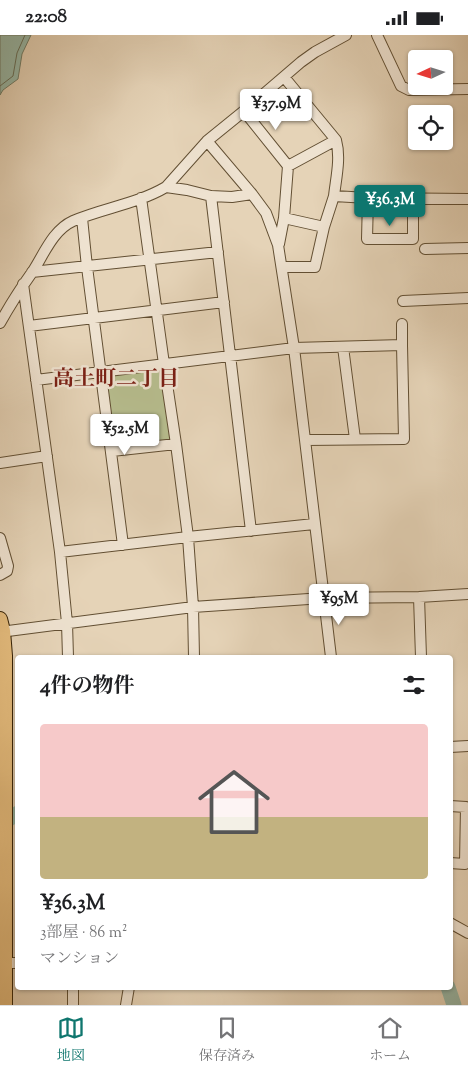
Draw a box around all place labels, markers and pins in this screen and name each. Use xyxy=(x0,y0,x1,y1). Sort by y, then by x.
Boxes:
pin: ¥37.9M xyxy=(235,89,317,131)
pin: ¥36.3M xyxy=(349,185,431,227)
pin: ¥52.5M xyxy=(84,413,166,456)
pin: ¥95M xyxy=(309,583,369,626)

